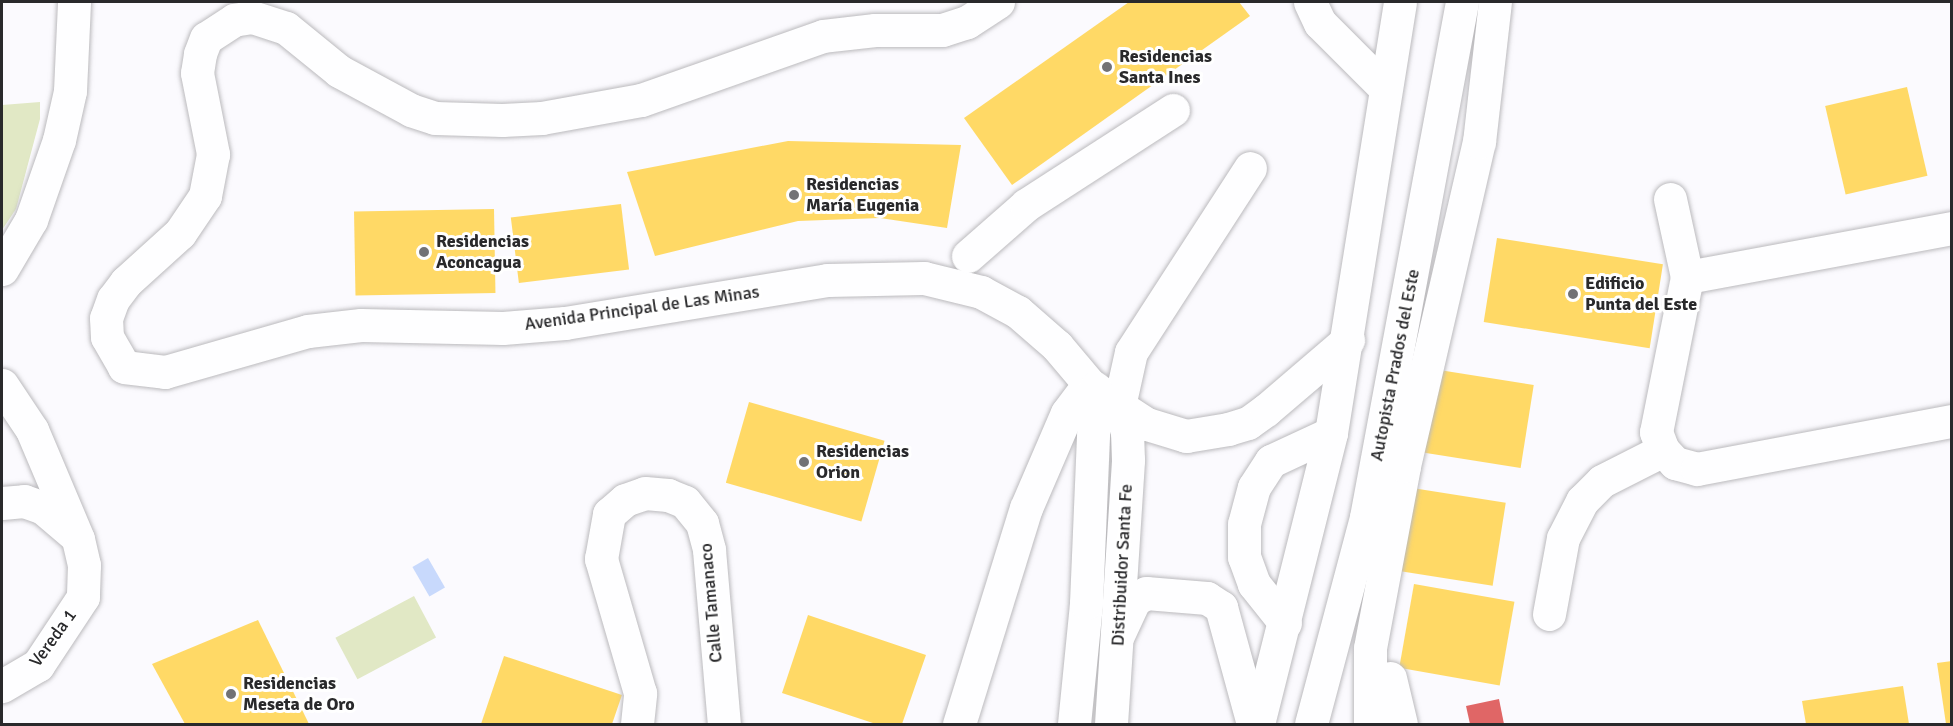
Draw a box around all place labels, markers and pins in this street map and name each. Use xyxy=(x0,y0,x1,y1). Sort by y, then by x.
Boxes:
place label: Residencias Santa Ines xyxy=(1119,46,1212,88)
marker: Residencias Santa Ines xyxy=(1100,60,1114,74)
place label: Residencias María Eugenia xyxy=(806,174,919,216)
marker: Residencias María Eugenia xyxy=(787,188,801,202)
place label: Residencias Aconcagua xyxy=(436,231,529,274)
marker: Residencias Aconcagua xyxy=(417,245,431,259)
place label: Edificio Punta del Este xyxy=(1585,273,1697,316)
marker: Edificio Punta del Este xyxy=(1566,287,1580,301)
place label: Residencias Orion xyxy=(816,441,909,484)
marker: Residencias Orion xyxy=(797,455,811,469)
place label: Residencias Meseta de Oro xyxy=(243,673,355,716)
marker: Residencias Meseta de Oro xyxy=(224,687,238,701)

